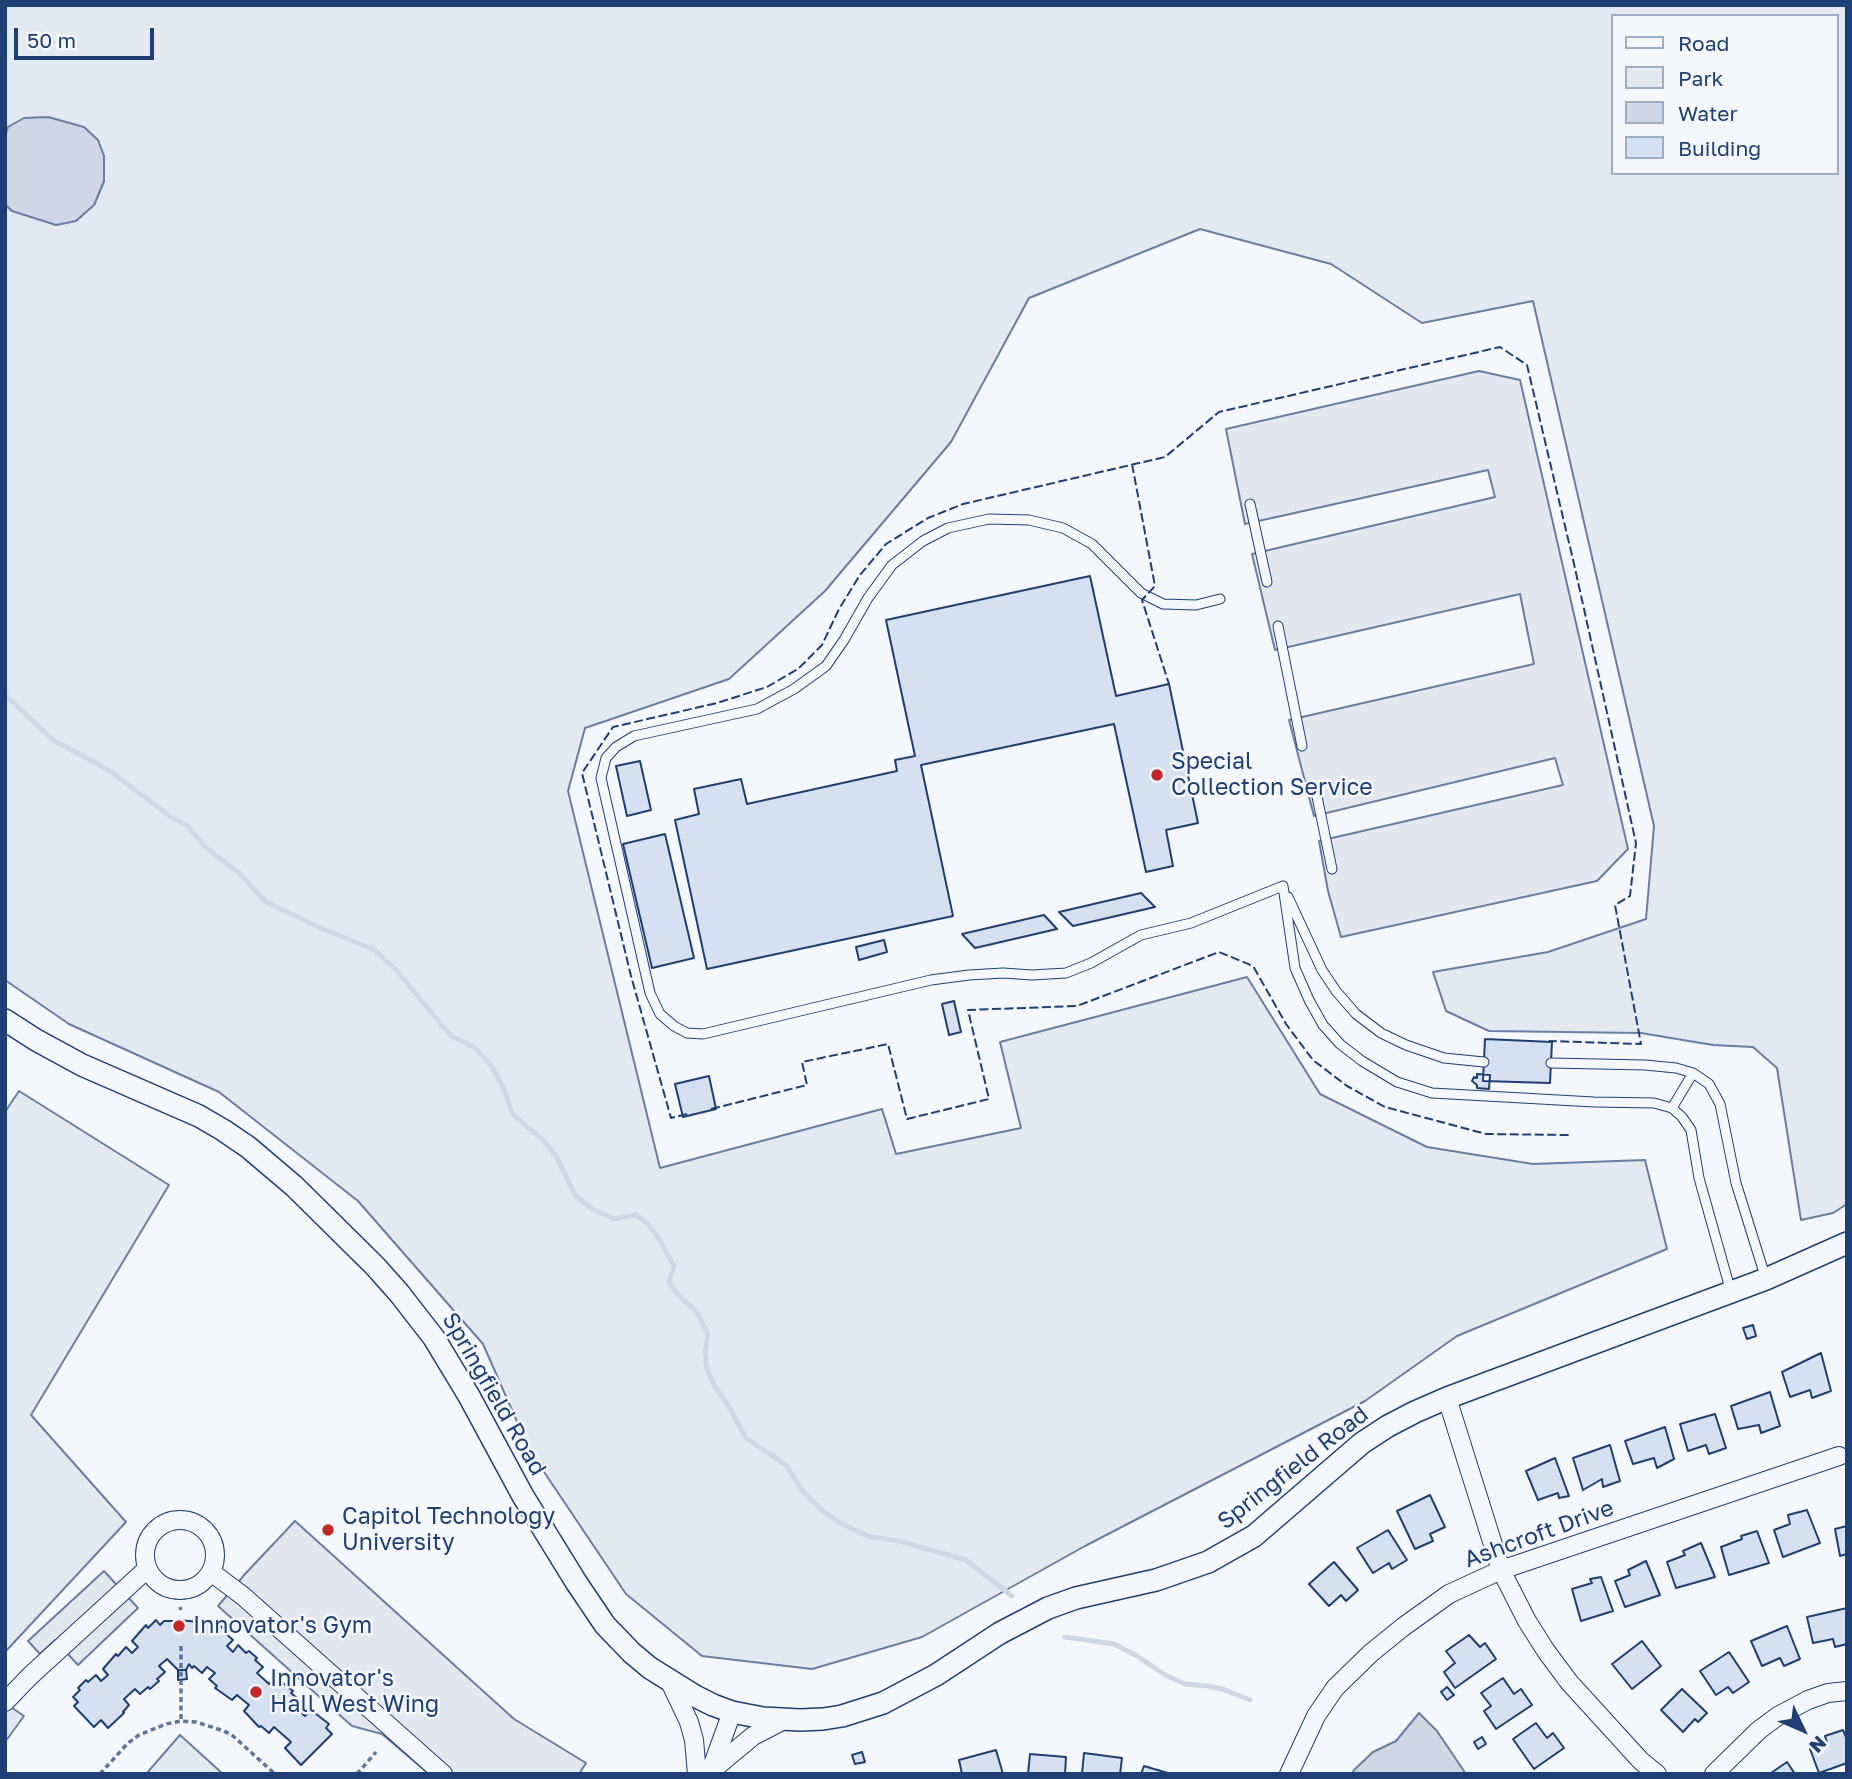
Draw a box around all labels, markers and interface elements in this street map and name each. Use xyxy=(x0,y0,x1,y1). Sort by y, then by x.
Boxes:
scale bar xyxy=(18,14,158,58)
legend xyxy=(1610,14,1838,175)
text: 50 m xyxy=(27,27,76,53)
text: Road xyxy=(1678,30,1729,56)
text: Park xyxy=(1678,65,1723,91)
text: Water xyxy=(1678,100,1738,126)
text: Building xyxy=(1678,135,1761,161)
place label: Special Collection Service xyxy=(1171,748,1373,802)
marker: Special Collection Service xyxy=(1149,767,1165,783)
street label: Springfield Road xyxy=(436,1308,552,1480)
street label: Springfield Road xyxy=(1212,1401,1374,1535)
street label: Ashcroft Drive xyxy=(1460,1494,1618,1574)
place label: Capitol Technology University xyxy=(342,1503,555,1557)
marker: Capitol Technology University xyxy=(320,1522,336,1538)
place label: Innovator's Gym xyxy=(193,1612,372,1640)
marker: Innovator's Gym xyxy=(171,1618,187,1634)
place label: Innovator's Hall West Wing xyxy=(270,1665,439,1719)
marker: Innovator's Hall West Wing xyxy=(248,1684,264,1700)
north arrow xyxy=(1768,1695,1838,1765)
text: N xyxy=(1805,1732,1832,1758)

